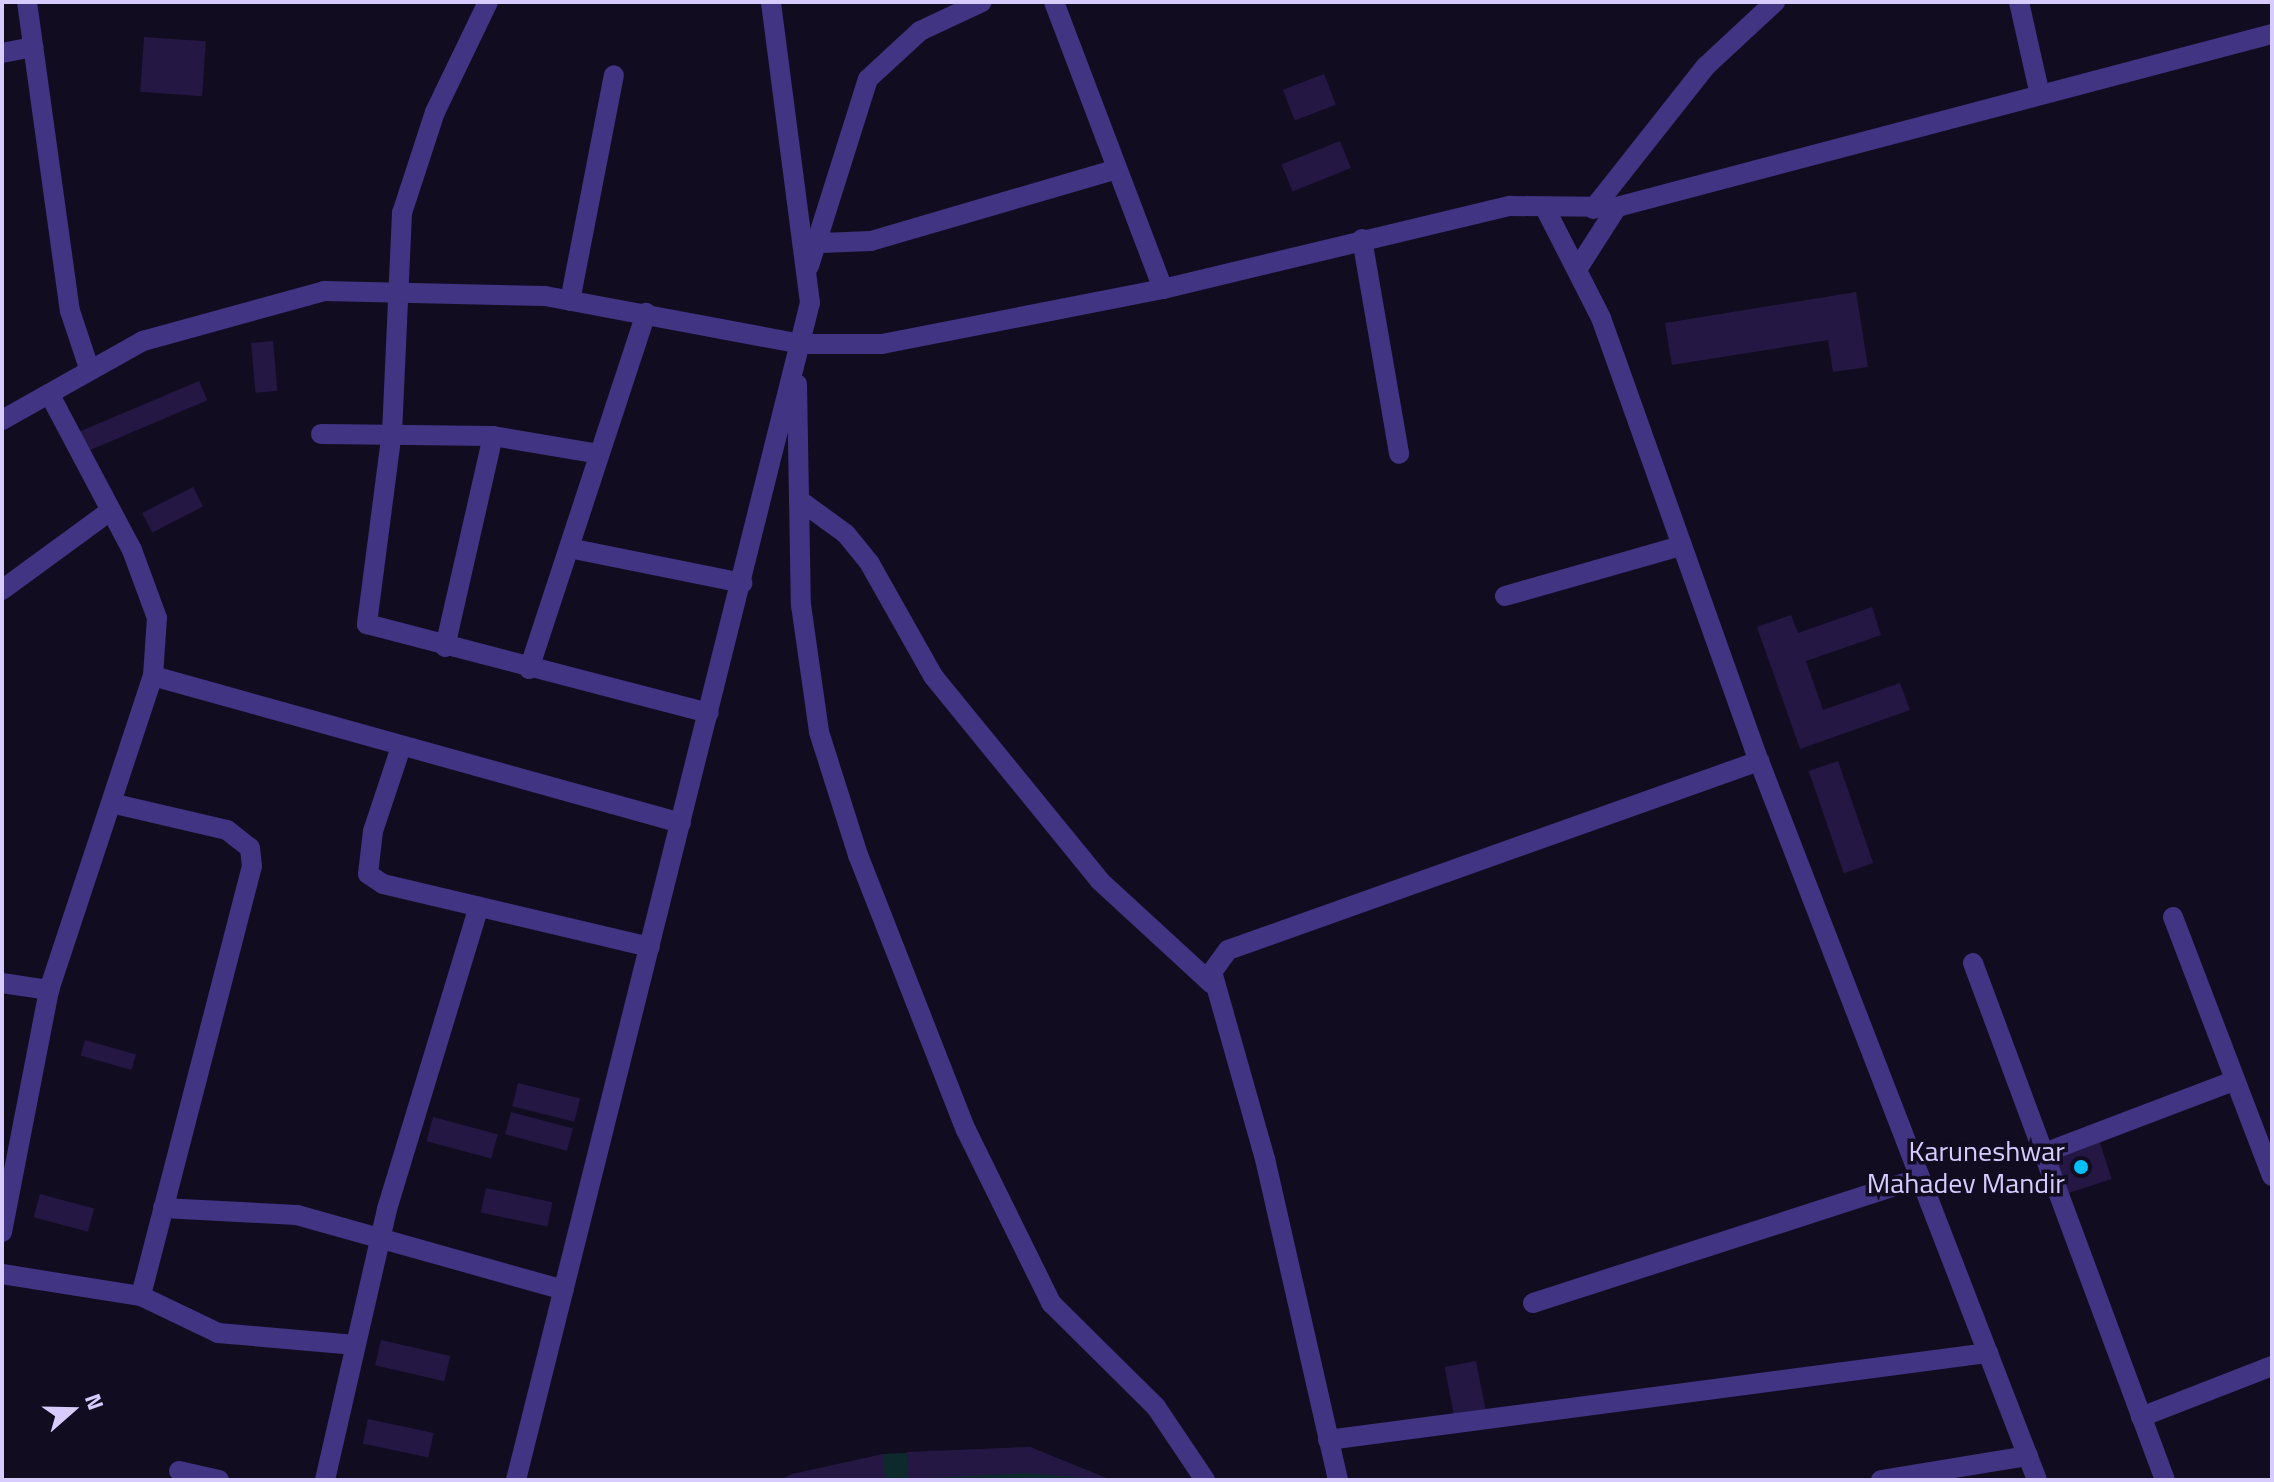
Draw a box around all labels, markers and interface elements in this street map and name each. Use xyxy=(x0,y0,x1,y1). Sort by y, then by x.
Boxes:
place label: Karuneshwar Mahadev Mandir xyxy=(1867,1134,2065,1200)
marker: Karuneshwar Mahadev Mandir xyxy=(2072,1158,2090,1176)
north arrow xyxy=(32,1370,112,1450)
text: N xyxy=(76,1389,113,1415)

